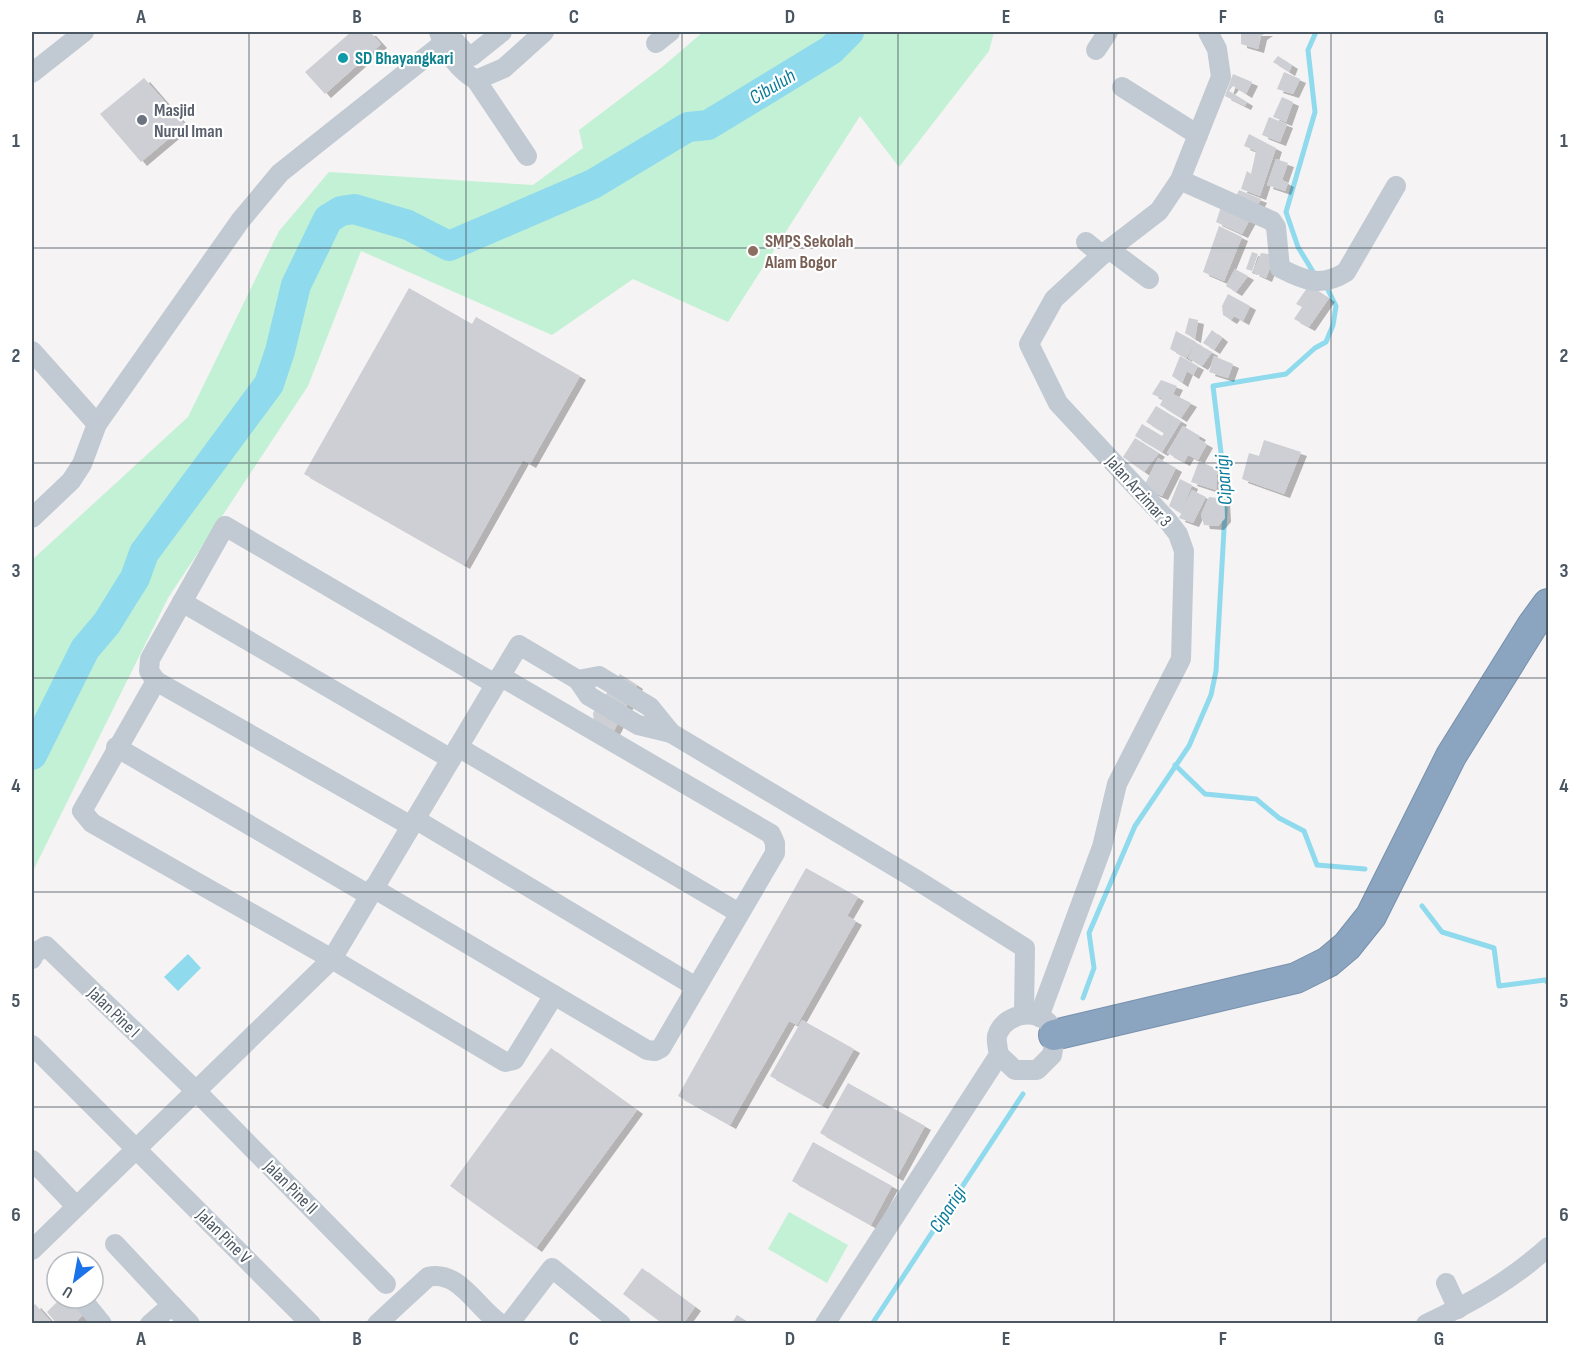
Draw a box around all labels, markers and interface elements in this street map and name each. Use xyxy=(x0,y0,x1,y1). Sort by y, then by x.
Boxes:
text: A xyxy=(135,5,146,29)
text: B xyxy=(352,5,362,29)
text: C xyxy=(569,5,579,29)
text: D xyxy=(785,5,795,29)
text: E xyxy=(1002,5,1010,29)
text: F xyxy=(1219,5,1227,29)
text: G xyxy=(1434,5,1444,29)
place label: SD Bhayangkari xyxy=(355,48,453,69)
marker: SD Bhayangkari xyxy=(336,51,350,65)
water label: Cibuluh xyxy=(745,64,800,110)
place label: Masjid Nurul Iman xyxy=(154,100,223,142)
marker: Masjid Nurul Iman xyxy=(135,113,149,127)
text: 1 xyxy=(12,129,20,153)
text: 1 xyxy=(1560,129,1568,153)
place label: SMPS Sekolah Alam Bogor xyxy=(764,231,854,273)
marker: SMPS Sekolah Alam Bogor xyxy=(746,244,760,258)
text: 2 xyxy=(12,344,20,368)
text: 2 xyxy=(1560,344,1568,368)
street label: Jalan Arzimar 3 xyxy=(1101,451,1176,531)
water label: Ciparigi xyxy=(1210,453,1238,506)
text: 3 xyxy=(12,559,21,583)
text: 3 xyxy=(1560,559,1569,583)
text: 4 xyxy=(11,774,21,798)
text: 4 xyxy=(1559,774,1569,798)
street label: Jalan Pine I xyxy=(83,982,144,1042)
text: 5 xyxy=(12,989,21,1013)
text: 5 xyxy=(1560,989,1569,1013)
street label: Jalan Pine II xyxy=(259,1155,322,1219)
water label: Ciparigi xyxy=(924,1181,972,1237)
text: 6 xyxy=(11,1203,21,1227)
text: 6 xyxy=(1559,1203,1569,1227)
street label: Jalan Pine V xyxy=(191,1204,255,1268)
north arrow xyxy=(45,1250,105,1310)
text: U xyxy=(60,1281,77,1302)
text: A xyxy=(135,1327,146,1351)
text: B xyxy=(352,1327,362,1351)
text: C xyxy=(569,1327,579,1351)
text: D xyxy=(785,1327,795,1351)
text: E xyxy=(1002,1327,1010,1351)
text: F xyxy=(1219,1327,1227,1351)
text: G xyxy=(1434,1327,1444,1351)

